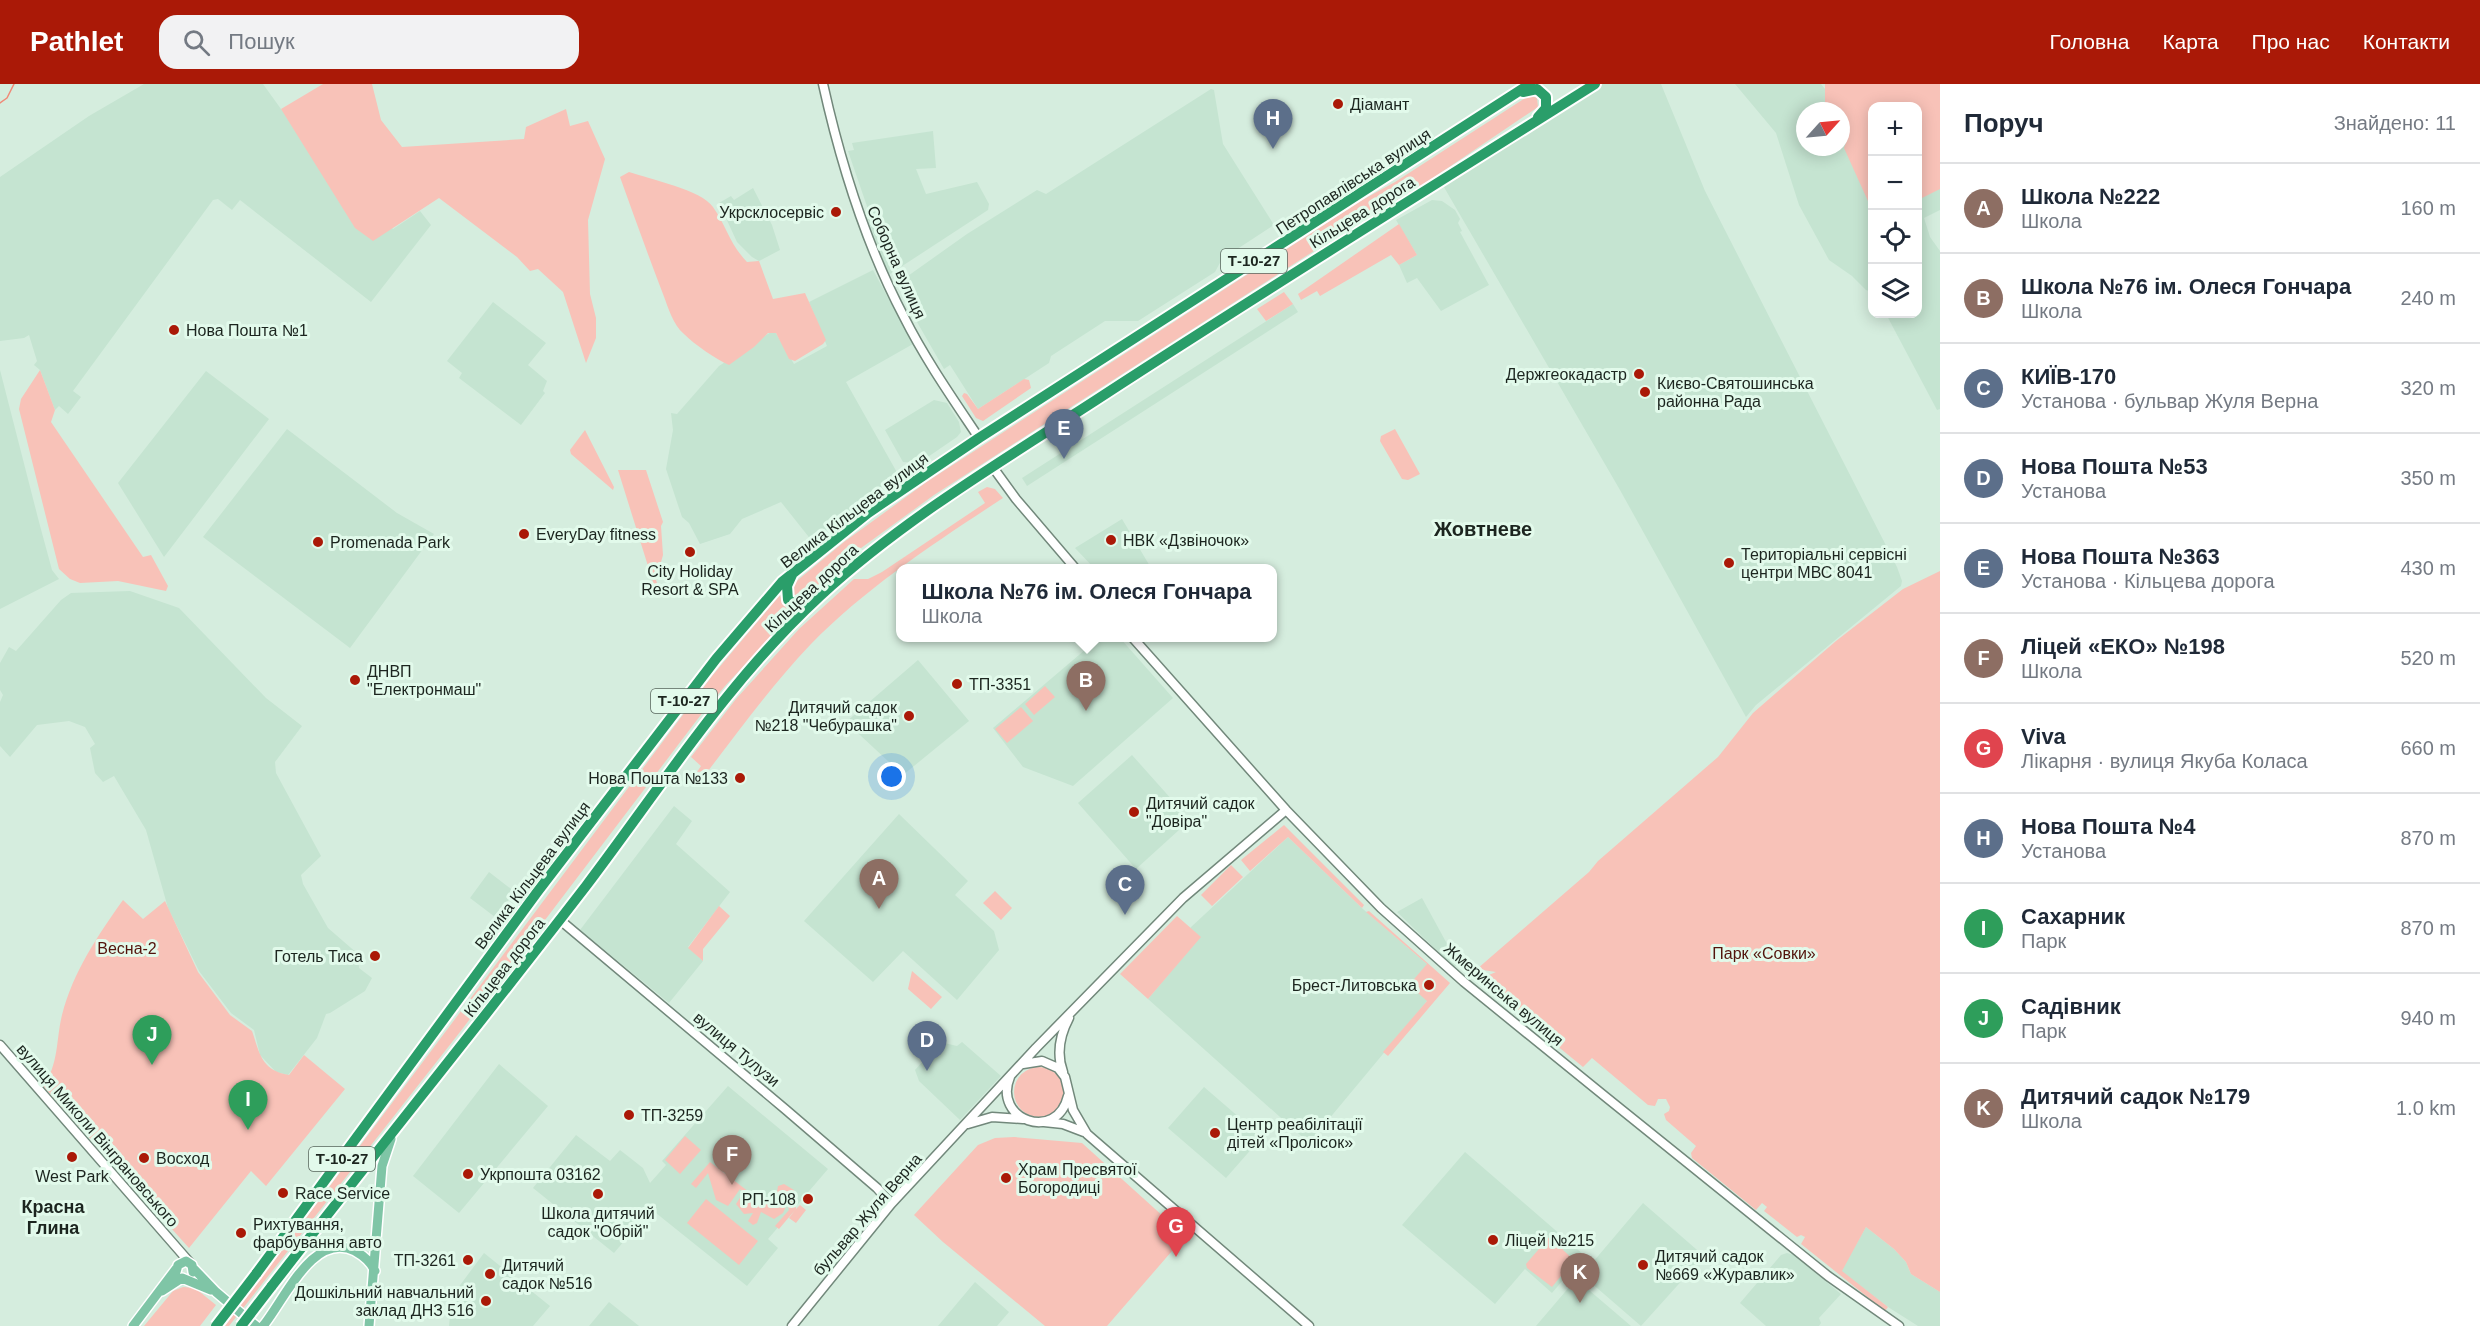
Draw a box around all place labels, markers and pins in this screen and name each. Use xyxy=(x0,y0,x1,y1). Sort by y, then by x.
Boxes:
place label: Діамант xyxy=(1350,96,1410,113)
marker: Діамант xyxy=(1331,97,1345,111)
pin: H xyxy=(1254,100,1292,149)
place label: Укрсклосервіс xyxy=(719,204,824,221)
marker: Укрсклосервіс xyxy=(829,205,843,219)
place label: Нова Пошта №1 xyxy=(186,322,308,339)
marker: Нова Пошта №1 xyxy=(167,323,181,337)
place label: Держгеокадастр xyxy=(1506,366,1627,383)
marker: Держгеокадастр xyxy=(1632,367,1646,381)
place label: Києво-Святошинська районна Рада xyxy=(1657,375,1814,410)
marker: Києво-Святошинська районна Рада xyxy=(1638,385,1652,399)
pin: E xyxy=(1044,410,1084,459)
place label: EveryDay fitness xyxy=(536,526,656,543)
marker: EveryDay fitness xyxy=(517,527,531,541)
place label: НВК «Дзвіночок» xyxy=(1123,532,1249,549)
marker: НВК «Дзвіночок» xyxy=(1104,533,1118,547)
place label: Promenada Park xyxy=(330,534,451,551)
marker: Promenada Park xyxy=(311,535,325,549)
marker: City Holiday Resort & SPA xyxy=(683,545,697,559)
place label: Територіальні сервісні центри МВС 8041 xyxy=(1741,546,1907,581)
marker: Територіальні сервісні центри МВС 8041 xyxy=(1722,556,1736,570)
place label: City Holiday Resort & SPA xyxy=(641,563,739,598)
pin: B xyxy=(1066,662,1106,711)
place label: ДНВП "Електронмаш" xyxy=(367,663,481,698)
marker: ДНВП "Електронмаш" xyxy=(348,673,362,687)
place label: ТП-3351 xyxy=(969,676,1031,693)
marker: ТП-3351 xyxy=(950,677,964,691)
place label: Дитячий садок №218 "Чебурашка" xyxy=(754,699,898,734)
marker: Дитячий садок №218 "Чебурашка" xyxy=(902,709,916,723)
place label: Нова Пошта №133 xyxy=(588,770,728,787)
marker: Нова Пошта №133 xyxy=(733,771,747,785)
place label: Дитячий садок "Довіра" xyxy=(1146,795,1256,830)
marker: Дитячий садок "Довіра" xyxy=(1127,805,1141,819)
pin: A xyxy=(860,860,898,909)
pin: C xyxy=(1106,866,1144,915)
place label: Готель Тиса xyxy=(274,948,363,965)
marker: Готель Тиса xyxy=(368,949,382,963)
place label: Брест-Литовська xyxy=(1292,977,1417,994)
marker: Брест-Литовська xyxy=(1422,978,1436,992)
pin: J xyxy=(132,1016,172,1065)
pin: D xyxy=(908,1022,946,1071)
pin: I xyxy=(228,1080,268,1130)
place label: ТП-3259 xyxy=(641,1107,703,1124)
marker: ТП-3259 xyxy=(622,1108,636,1122)
place label: Центр реабілітації дітей «Пролісок» xyxy=(1227,1116,1363,1151)
marker: Центр реабілітації дітей «Пролісок» xyxy=(1208,1126,1222,1140)
pin: F xyxy=(712,1136,752,1185)
marker: West Park xyxy=(65,1150,79,1164)
place label: Восход xyxy=(156,1150,210,1167)
marker: Восход xyxy=(137,1151,151,1165)
place label: Храм Пресвятої Богородиці xyxy=(1018,1161,1137,1196)
place label: Укрпошта 03162 xyxy=(480,1166,601,1183)
marker: Укрпошта 03162 xyxy=(461,1167,475,1181)
place label: West Park xyxy=(35,1168,110,1185)
marker: Храм Пресвятої Богородиці xyxy=(999,1171,1013,1185)
place label: Race Service xyxy=(295,1185,390,1202)
marker: Race Service xyxy=(276,1186,290,1200)
marker: Школа дитячий садок "Обрій" xyxy=(591,1187,605,1201)
place label: РП-108 xyxy=(742,1191,796,1208)
marker: РП-108 xyxy=(801,1192,815,1206)
place label: Школа дитячий садок "Обрій" xyxy=(541,1205,655,1240)
pin: G xyxy=(1156,1208,1196,1257)
place label: Рихтування, фарбування авто xyxy=(253,1216,382,1251)
marker: Рихтування, фарбування авто xyxy=(234,1226,248,1240)
place label: Ліцей №215 xyxy=(1505,1232,1594,1249)
marker: Ліцей №215 xyxy=(1486,1233,1500,1247)
place label: Дитячий садок №669 «Журавлик» xyxy=(1655,1248,1795,1283)
place label: ТП-3261 xyxy=(394,1252,456,1269)
marker: ТП-3261 xyxy=(461,1253,475,1267)
pin: K xyxy=(1560,1254,1600,1303)
place label: Дитячий садок №516 xyxy=(502,1257,593,1292)
marker: Дитячий садок №669 «Журавлик» xyxy=(1636,1258,1650,1272)
marker: Дитячий садок №516 xyxy=(483,1267,497,1281)
place label: Дошкільний навчальний заклад ДНЗ 516 xyxy=(295,1284,474,1319)
marker: Дошкільний навчальний заклад ДНЗ 516 xyxy=(479,1294,493,1308)

